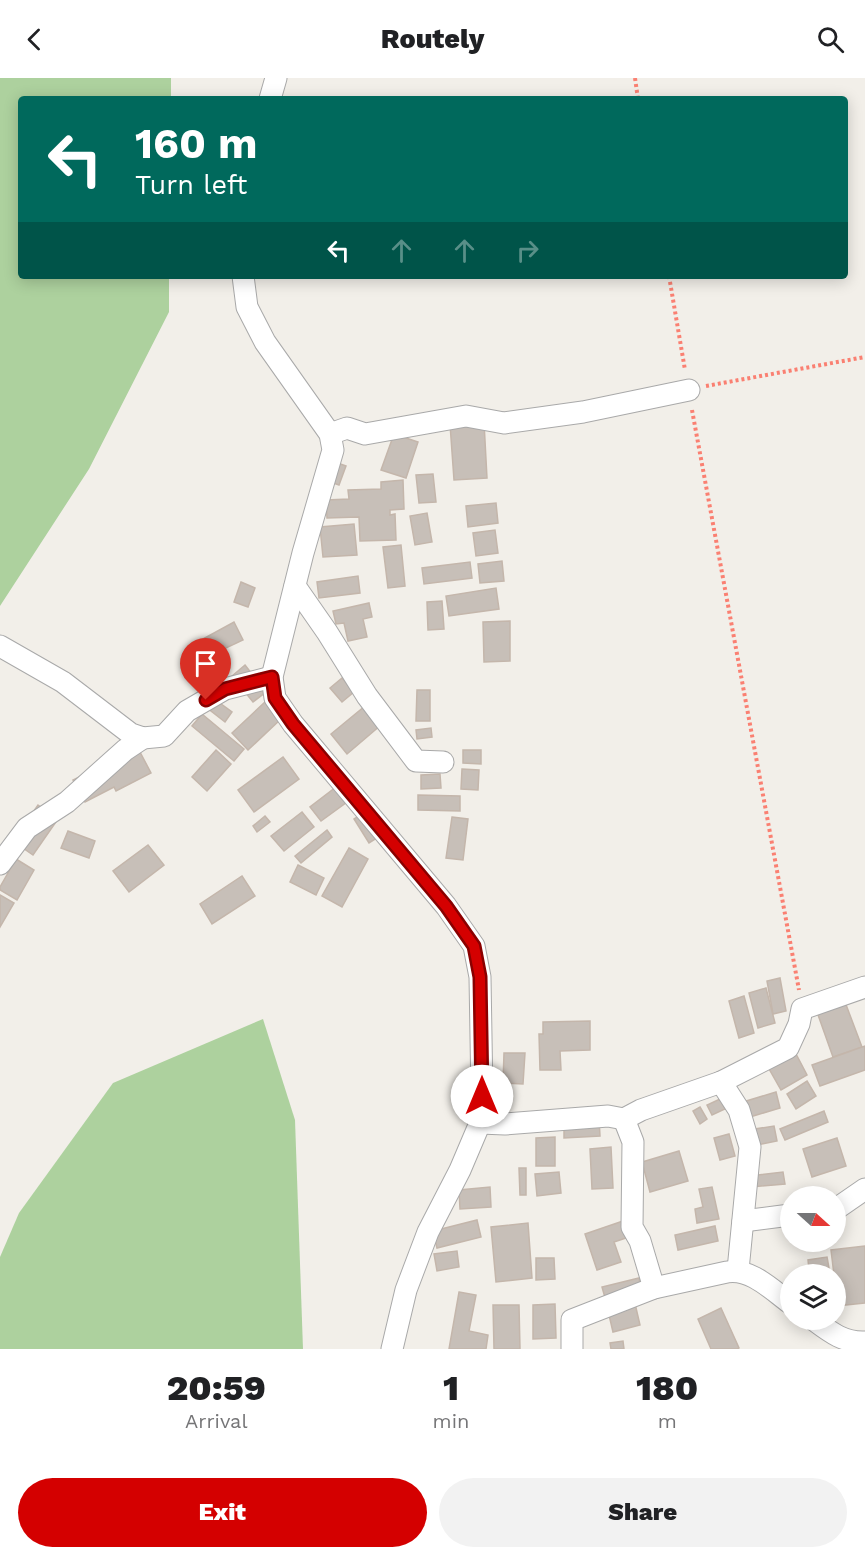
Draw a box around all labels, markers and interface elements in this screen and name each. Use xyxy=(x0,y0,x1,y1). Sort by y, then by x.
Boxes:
icon: back xyxy=(18,23,51,56)
text: Routely xyxy=(381,23,484,55)
icon: search xyxy=(814,23,847,56)
text: 160 m xyxy=(135,119,258,168)
icon: left xyxy=(36,120,114,198)
text: Turn left xyxy=(135,169,247,201)
icon: left xyxy=(322,234,355,267)
icon: ahead xyxy=(385,234,418,267)
icon: ahead xyxy=(448,234,481,267)
icon: right xyxy=(511,234,544,267)
pin xyxy=(180,638,231,700)
icon: arrive xyxy=(189,647,222,680)
position arrow xyxy=(450,1064,514,1128)
north arrow xyxy=(780,1186,846,1252)
map controls xyxy=(780,1186,846,1330)
button: layers xyxy=(780,1264,846,1330)
text: 20:59 xyxy=(167,1367,266,1409)
text: 1 xyxy=(443,1367,459,1409)
text: 180 xyxy=(636,1367,698,1409)
text: Arrival xyxy=(185,1409,248,1433)
text: min xyxy=(433,1409,469,1433)
text: m xyxy=(658,1409,677,1433)
button: Exit xyxy=(18,1478,427,1547)
button: Share xyxy=(439,1478,847,1547)

